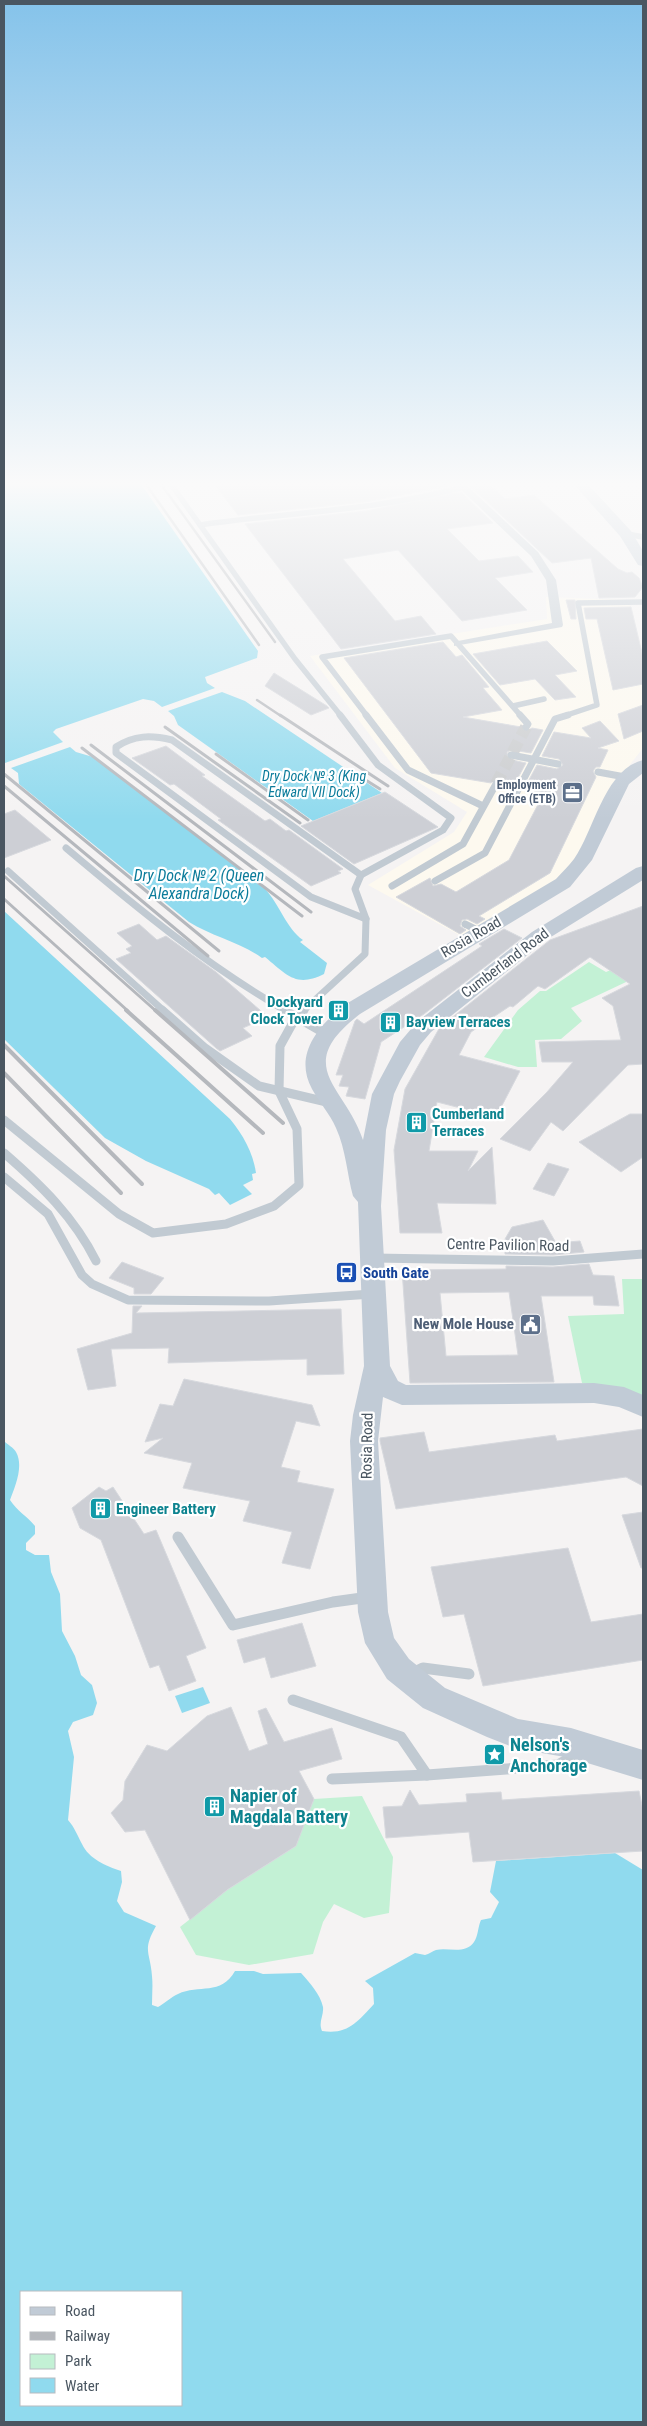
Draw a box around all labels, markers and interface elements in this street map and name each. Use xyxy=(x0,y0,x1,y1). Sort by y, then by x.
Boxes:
water label: Dry Dock № 3 (King Edward VII Dock) xyxy=(262,768,366,801)
place label: Employment Office (ETB) xyxy=(497,778,556,806)
office icon: Employment Office (ETB) xyxy=(560,780,584,804)
water label: Dry Dock № 2 (Queen Alexandra Dock) xyxy=(134,866,264,903)
street label: Rosia Road xyxy=(438,913,504,961)
street label: Cumberland Road xyxy=(458,924,552,1002)
place label: Dockyard Clock Tower xyxy=(250,993,323,1028)
building icon: Dockyard Clock Tower xyxy=(327,999,351,1023)
building icon: Bayview Terraces xyxy=(378,1010,402,1034)
place label: Bayview Terraces xyxy=(406,1013,511,1031)
place label: Cumberland Terraces xyxy=(432,1105,504,1140)
building icon: Cumberland Terraces xyxy=(404,1111,428,1135)
street label: Centre Pavilion Road xyxy=(447,1235,569,1255)
bus stop icon: South Gate xyxy=(335,1261,359,1285)
place label: South Gate xyxy=(363,1264,429,1282)
public building icon: New Mole House xyxy=(518,1312,542,1336)
place label: New Mole House xyxy=(413,1315,514,1333)
street label: Rosia Road xyxy=(357,1413,377,1479)
building icon: Engineer Battery xyxy=(88,1497,112,1521)
place label: Engineer Battery xyxy=(116,1500,216,1518)
place label: Nelson's Anchorage xyxy=(510,1734,588,1776)
place icon: Nelson's Anchorage xyxy=(482,1743,506,1767)
place label: Napier of Magdala Battery xyxy=(230,1785,348,1827)
building icon: Napier of Magdala Battery xyxy=(202,1794,226,1818)
legend xyxy=(20,2291,182,2406)
text: Road xyxy=(65,2302,95,2320)
text: Railway xyxy=(65,2327,110,2345)
text: Park xyxy=(65,2352,92,2370)
text: Water xyxy=(65,2377,100,2395)

